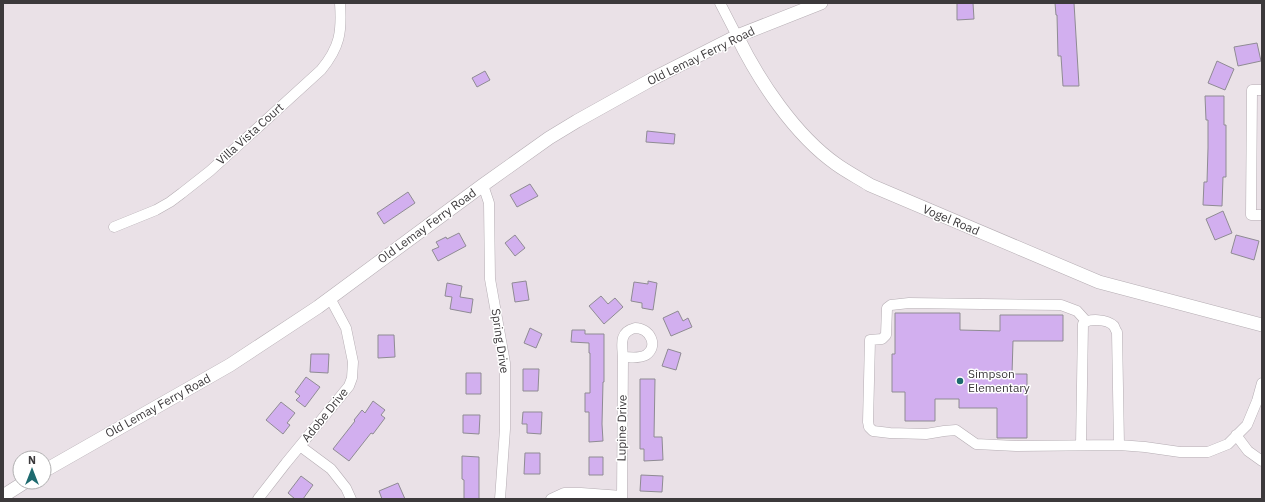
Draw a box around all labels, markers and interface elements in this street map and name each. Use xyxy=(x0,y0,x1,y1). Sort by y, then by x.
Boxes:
street label: Old Lemay Ferry Road xyxy=(644,23,757,88)
street label: Villa Vista Court xyxy=(213,100,286,168)
street label: Old Lemay Ferry Road xyxy=(375,185,479,266)
street label: Vogel Road xyxy=(921,201,982,238)
street label: Spring Drive xyxy=(489,308,513,375)
place label: Simpson Elementary xyxy=(968,366,1030,395)
street label: Old Lemay Ferry Road xyxy=(103,370,213,441)
marker: Simpson Elementary xyxy=(955,376,965,386)
street label: Adobe Drive xyxy=(298,384,351,445)
street label: Lupine Drive xyxy=(613,394,630,461)
north arrow xyxy=(12,450,52,490)
text: N xyxy=(28,453,36,467)

